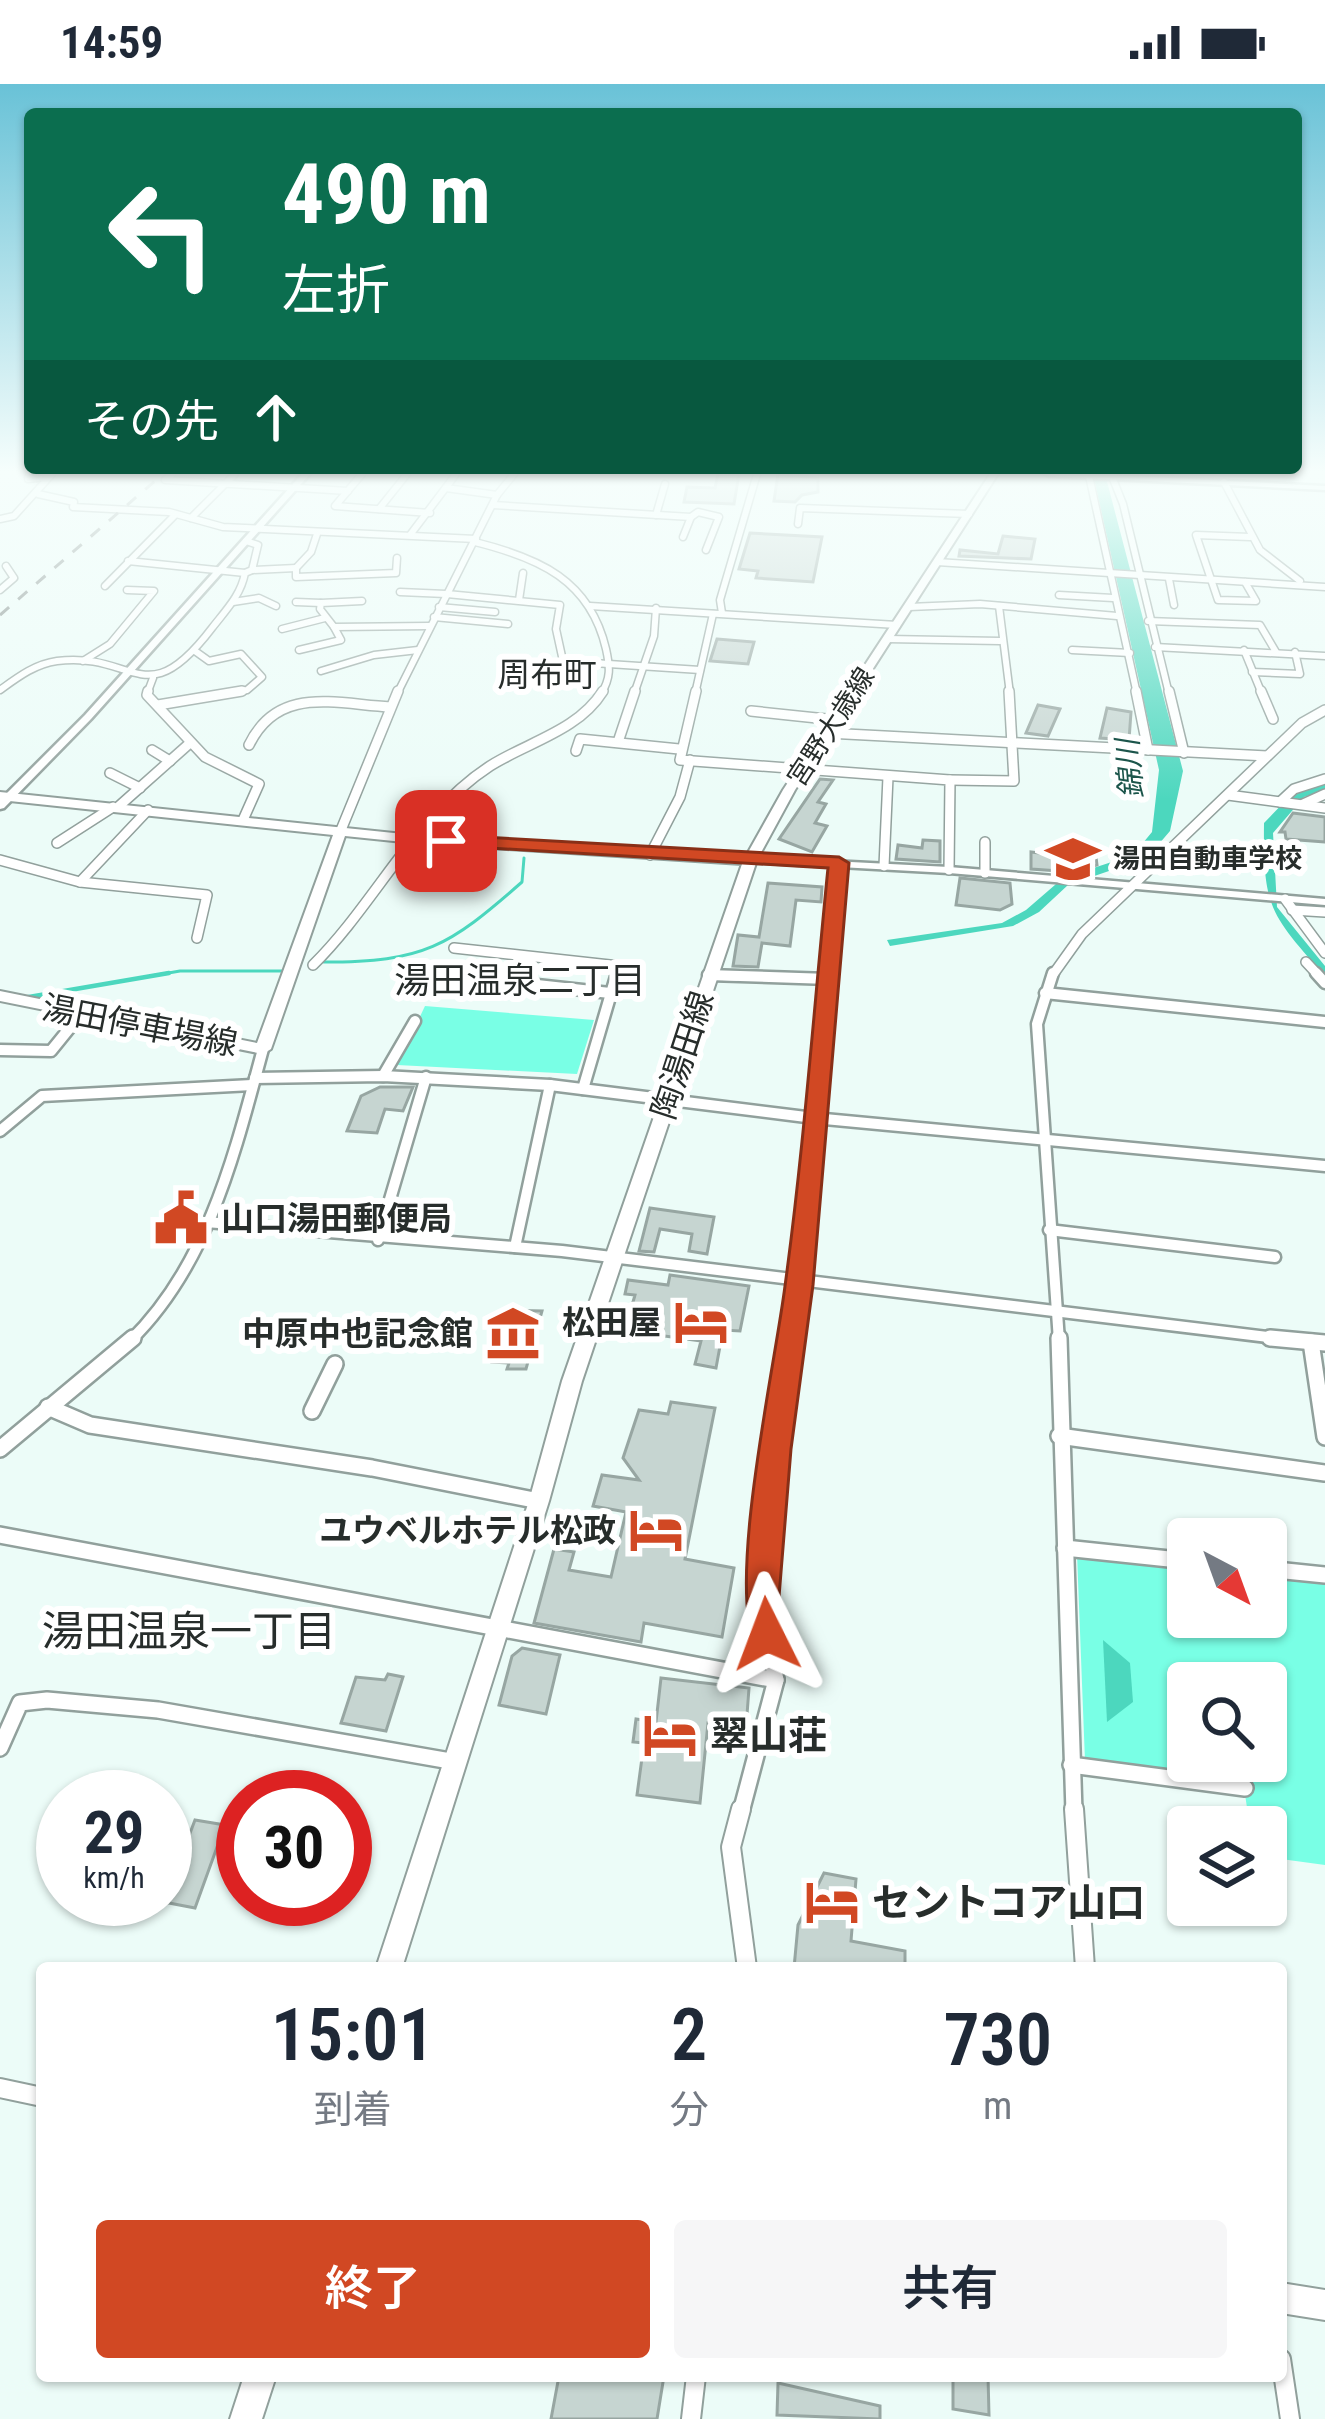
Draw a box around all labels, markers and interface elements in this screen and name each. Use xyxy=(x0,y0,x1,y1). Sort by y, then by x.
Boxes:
text: 14:59 xyxy=(60,16,163,69)
text: 490 m xyxy=(282,145,491,244)
icon: left xyxy=(84,156,240,312)
text: 左折 xyxy=(282,259,390,322)
icon: ahead xyxy=(243,384,309,450)
text: その先 xyxy=(84,395,219,448)
district label: 周布町 xyxy=(498,655,597,694)
street label: 宮野大歳線 xyxy=(781,662,881,792)
water label: 錦川 xyxy=(1109,735,1150,800)
pin xyxy=(395,790,497,892)
icon: arrive xyxy=(413,808,479,874)
school or university icon: 湯田自動車学校 xyxy=(1044,830,1102,888)
place label: 湯田自動車学校 xyxy=(1113,843,1302,875)
district label: 湯田温泉二丁目 xyxy=(394,960,646,1002)
street label: 陶湯田線 xyxy=(644,986,721,1124)
street label: 湯田停車場線 xyxy=(39,987,241,1064)
public building icon: 山口湯田郵便局 xyxy=(152,1189,210,1247)
place label: 山口湯田郵便局 xyxy=(221,1199,452,1238)
hotel icon: 松田屋 xyxy=(672,1293,730,1351)
place label: 松田屋 xyxy=(562,1303,661,1342)
museum icon: 中原中也記念館 xyxy=(484,1304,542,1362)
place label: 中原中也記念館 xyxy=(242,1314,473,1353)
hotel icon: ユウベルホテル松政 xyxy=(627,1501,685,1559)
place label: ユウベルホテル松政 xyxy=(319,1511,616,1550)
north arrow xyxy=(1167,1518,1287,1638)
map controls xyxy=(1167,1518,1287,1926)
position arrow xyxy=(704,1571,830,1697)
district label: 湯田温泉一丁目 xyxy=(42,1607,336,1656)
button: search xyxy=(1167,1662,1287,1782)
hotel icon: 翠山荘 xyxy=(641,1706,699,1764)
place label: 翠山荘 xyxy=(710,1713,827,1759)
speed limit sign: 30 xyxy=(216,1770,372,1926)
text: 29 xyxy=(84,1797,144,1868)
button: layers xyxy=(1167,1806,1287,1926)
text: km/h xyxy=(83,1860,145,1895)
hotel icon: セントコア山口 xyxy=(803,1873,861,1931)
place label: セントコア山口 xyxy=(872,1880,1145,1926)
text: 15:01 xyxy=(271,1993,435,2078)
text: 2 xyxy=(671,1993,707,2078)
text: 730 xyxy=(943,1998,1052,2083)
text: m xyxy=(983,2083,1012,2129)
text: 到着 xyxy=(314,2087,392,2133)
text: 分 xyxy=(670,2087,709,2133)
button: 終了 xyxy=(96,2220,650,2358)
button: 共有 xyxy=(674,2220,1227,2358)

